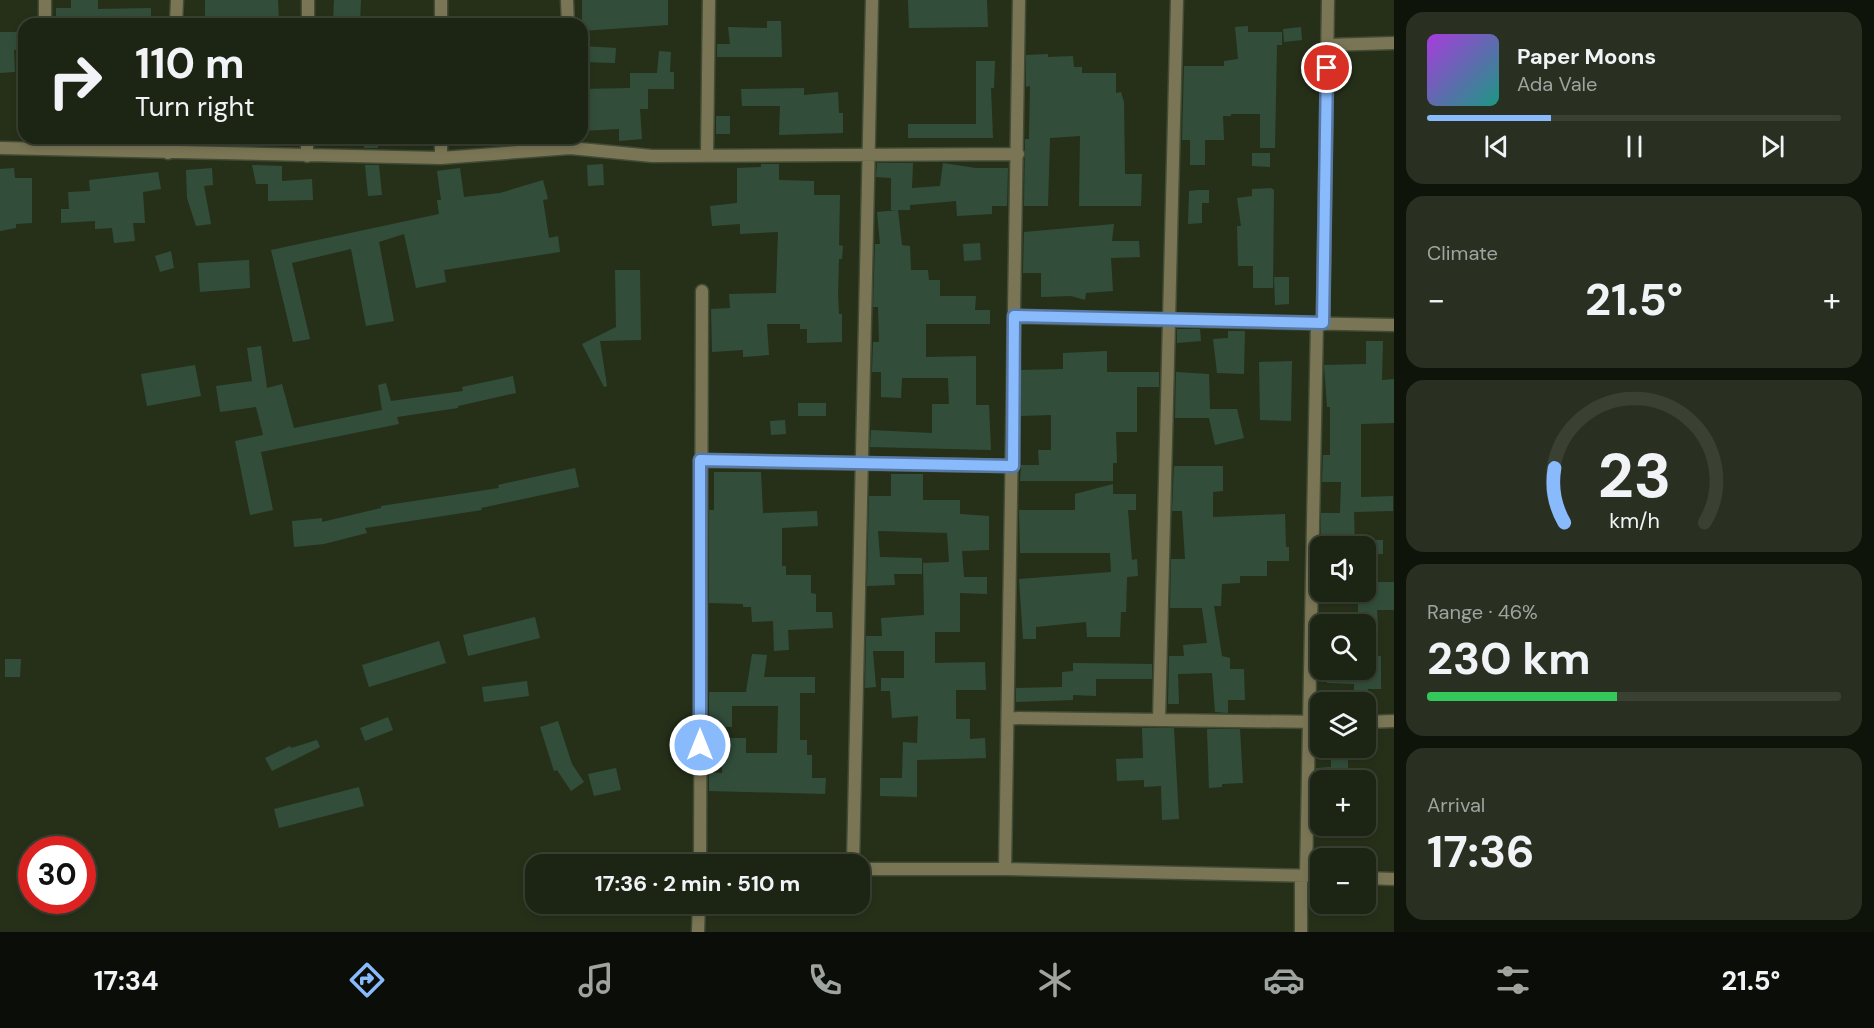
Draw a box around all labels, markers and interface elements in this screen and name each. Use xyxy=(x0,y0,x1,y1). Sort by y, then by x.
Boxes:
text: 110 m xyxy=(135,36,245,91)
icon: right xyxy=(36,42,114,120)
pin xyxy=(1301,42,1352,93)
text: Paper Moons xyxy=(1517,42,1656,71)
icon: arrive xyxy=(1310,51,1343,84)
text: Ada Vale xyxy=(1517,71,1597,97)
text: Turn right xyxy=(135,89,255,124)
icon: previous xyxy=(1480,130,1513,163)
icon: pause xyxy=(1618,130,1651,163)
icon: next xyxy=(1756,130,1789,163)
text: Climate xyxy=(1427,240,1498,266)
text: 21.5° xyxy=(1585,270,1683,329)
text: − xyxy=(1427,278,1445,321)
text: + xyxy=(1823,278,1841,321)
text: 23 xyxy=(1597,435,1671,516)
text: km/h xyxy=(1609,507,1659,535)
map controls xyxy=(1310,536,1376,914)
button: sound xyxy=(1310,536,1376,602)
text: Range · 46% xyxy=(1427,599,1538,625)
button: search xyxy=(1310,614,1376,680)
text: 230 km xyxy=(1427,629,1591,688)
button: layers xyxy=(1310,692,1376,758)
position arrow xyxy=(668,713,732,777)
button: + xyxy=(1310,770,1376,836)
text: Arrival xyxy=(1427,792,1485,818)
text: 17:36 xyxy=(1427,822,1535,881)
speed limit sign: 30 xyxy=(18,836,96,914)
button: − xyxy=(1310,848,1376,914)
text: 17:36 · 2 min · 510 m xyxy=(595,869,800,898)
icon: directions xyxy=(346,959,388,1001)
icon: music xyxy=(575,959,617,1001)
icon: phone xyxy=(804,959,846,1001)
icon: climate xyxy=(1034,959,1076,1001)
icon: car xyxy=(1263,959,1305,1001)
icon: filters xyxy=(1492,959,1534,1001)
text: 17:34 xyxy=(94,963,159,998)
text: 21.5° xyxy=(1722,963,1780,998)

